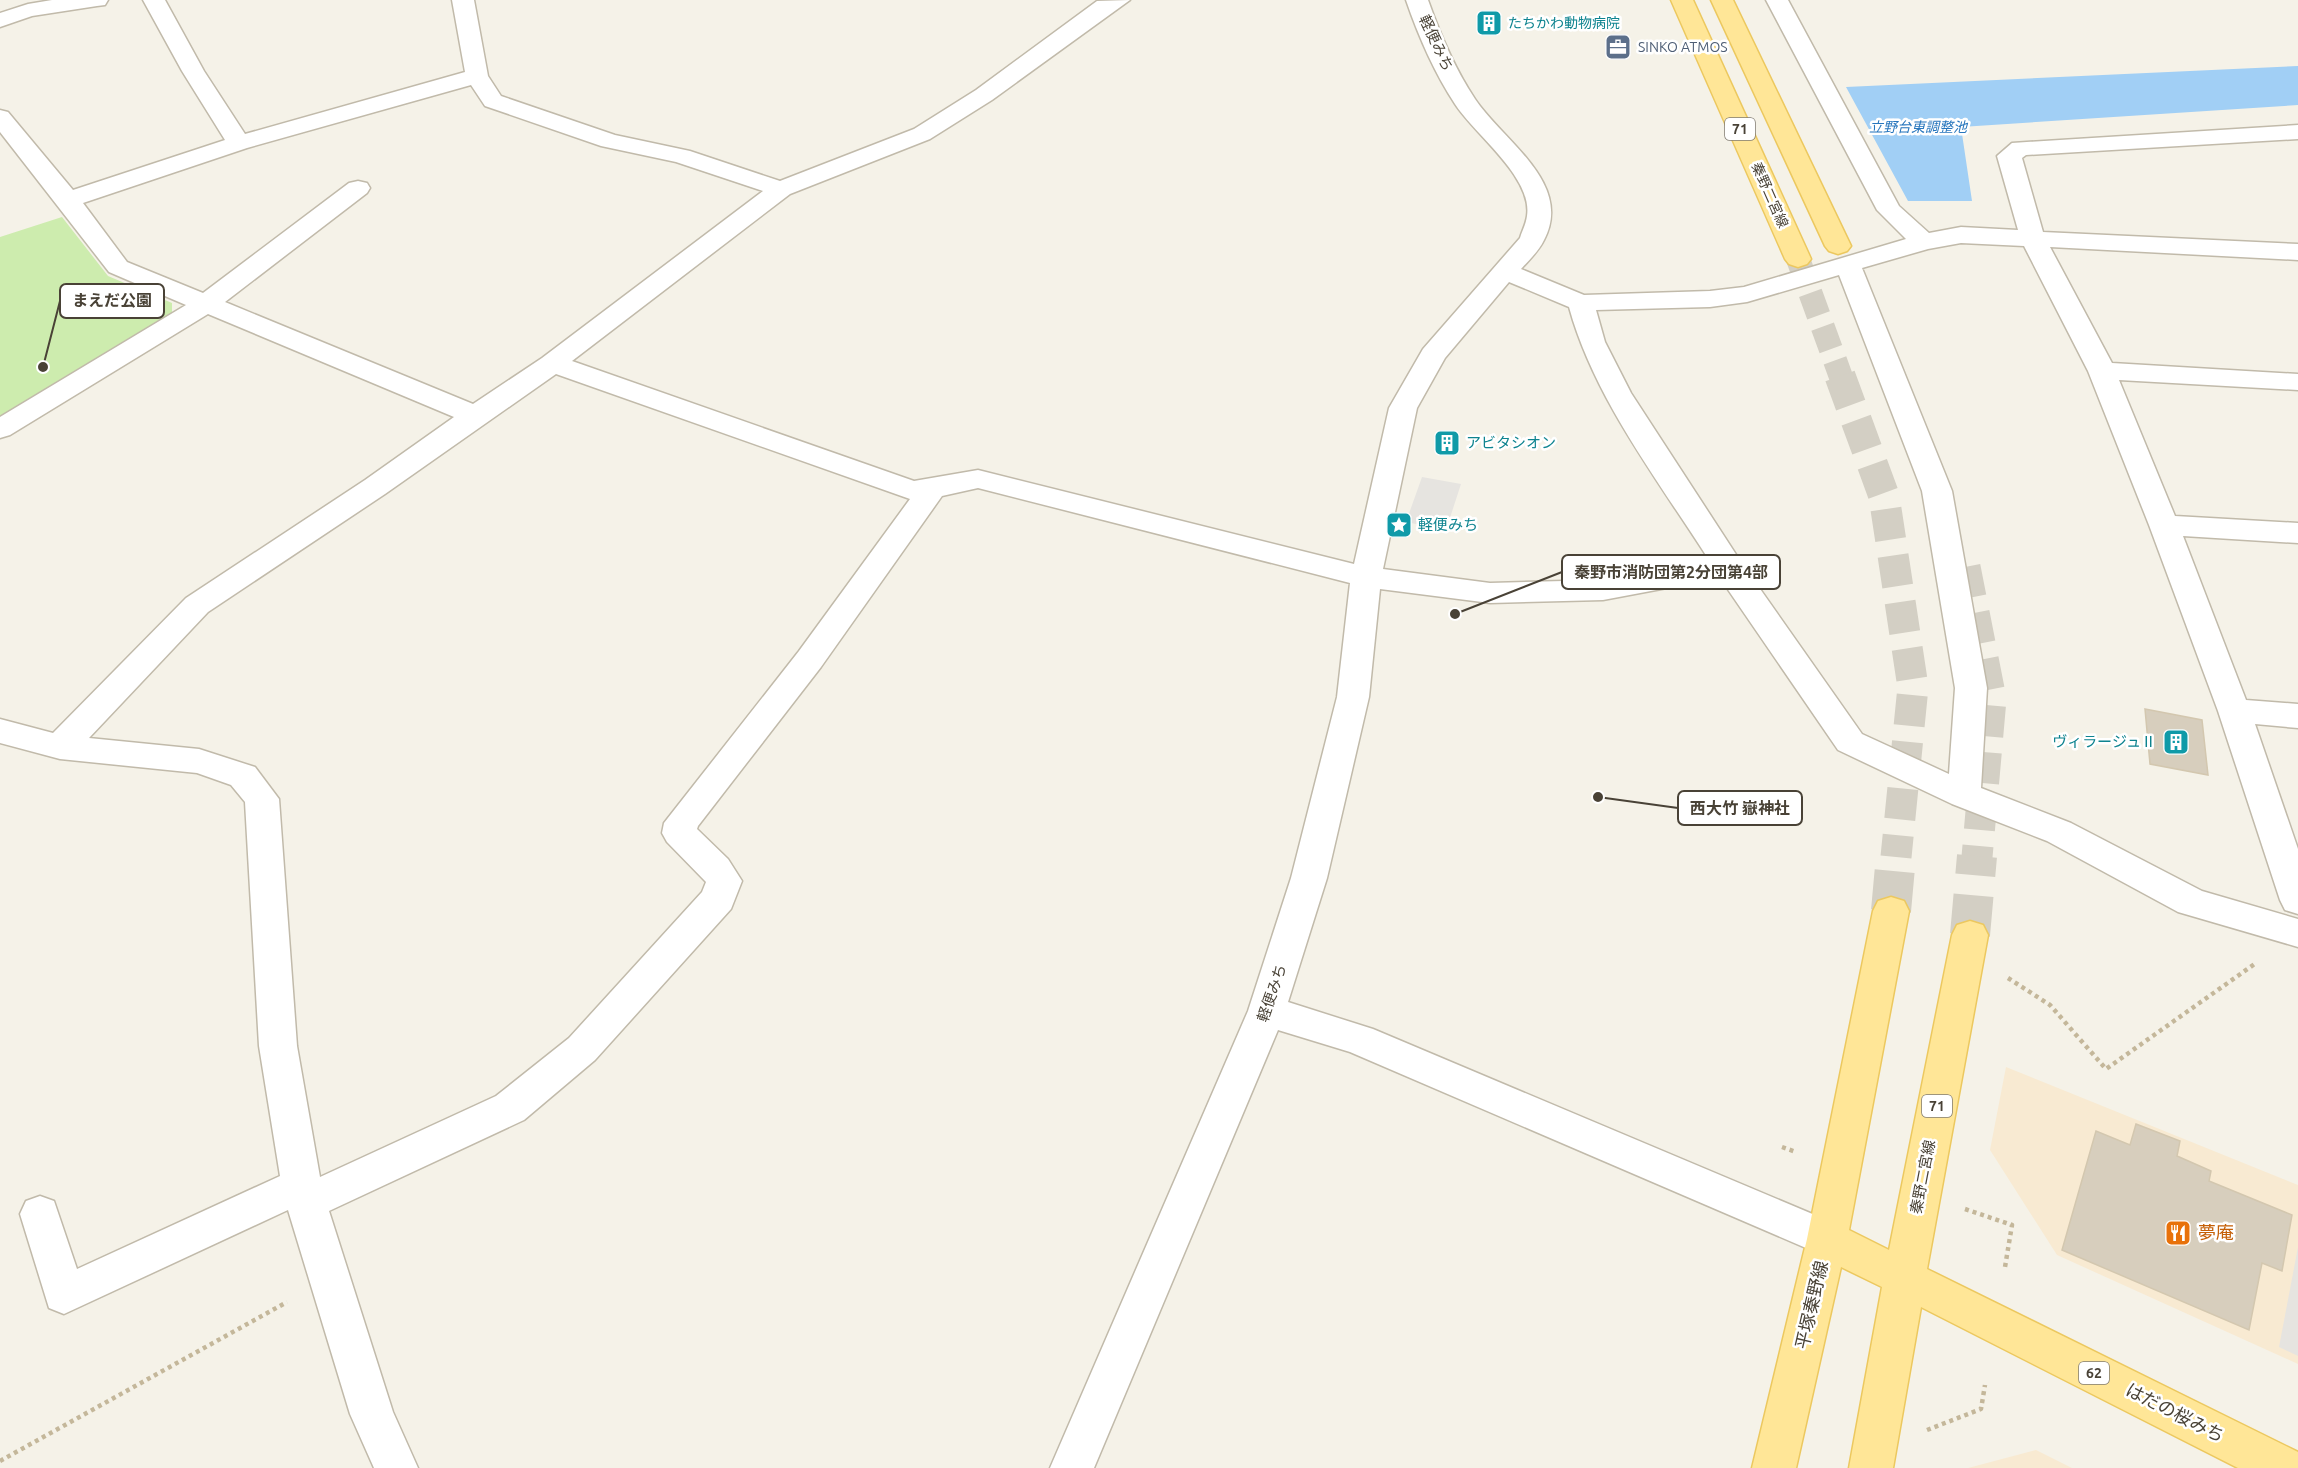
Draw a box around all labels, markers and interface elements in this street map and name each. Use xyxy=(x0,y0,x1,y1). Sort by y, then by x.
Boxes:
building icon: たちかわ動物病院 xyxy=(1474,8,1504,38)
street label: 軽便みち xyxy=(1416,12,1457,74)
place label: たちかわ動物病院 xyxy=(1508,15,1620,31)
office icon: SINKO ATMOS xyxy=(1603,32,1633,62)
place label: SINKO ATMOS xyxy=(1638,39,1728,55)
road number: 71 xyxy=(1725,118,1755,140)
water label: 立野台東調整池 xyxy=(1869,119,1969,135)
street label: 秦野二宮線 xyxy=(1748,160,1792,230)
callout: まえだ公園 xyxy=(60,284,164,318)
text: まえだ公園 xyxy=(72,291,152,309)
building icon: アビタシオン xyxy=(1432,428,1462,458)
place label: アビタシオン xyxy=(1466,434,1556,451)
place icon: 軽便みち xyxy=(1384,510,1414,540)
place label: 軽便みち xyxy=(1418,516,1478,533)
callout: 秦野市消防団第2分団第4部 xyxy=(1562,555,1780,589)
text: 秦野市消防団第2分団第4部 xyxy=(1574,563,1768,581)
building icon: ヴィラージュⅡ xyxy=(2161,727,2191,757)
place label: ヴィラージュⅡ xyxy=(2052,733,2156,750)
callout: 西大竹 嶽神社 xyxy=(1678,791,1802,825)
text: 西大竹 嶽神社 xyxy=(1690,799,1790,817)
street label: 軽便みち xyxy=(1254,962,1289,1024)
road number: 71 xyxy=(1922,1095,1952,1117)
street label: 秦野二宮線 xyxy=(1907,1138,1938,1215)
restaurant icon: 夢庵 xyxy=(2163,1218,2193,1248)
place label: 夢庵 xyxy=(2198,1222,2234,1242)
street label: 平塚秦野線 xyxy=(1791,1259,1831,1351)
road number: 62 xyxy=(2079,1362,2109,1384)
street label: はだの桜みち xyxy=(2123,1379,2228,1445)

